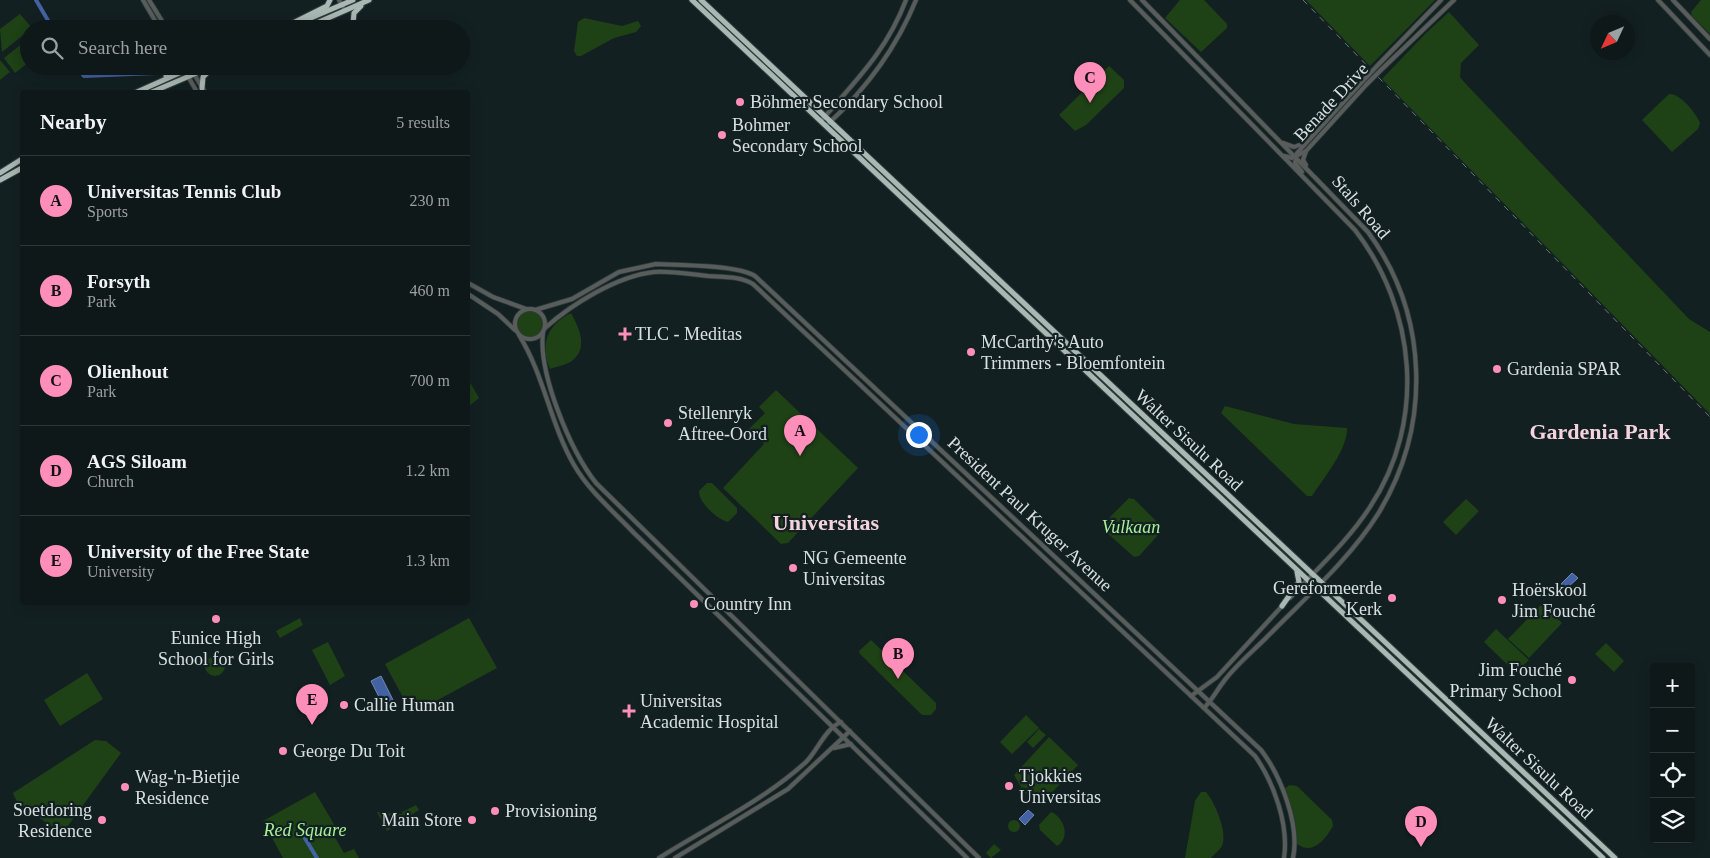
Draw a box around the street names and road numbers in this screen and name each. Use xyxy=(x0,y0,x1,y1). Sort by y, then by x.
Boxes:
street label: Benade Drive xyxy=(1290,59,1372,145)
street label: Stals Road xyxy=(1328,171,1394,243)
street label: Walter Sisulu Road xyxy=(1131,385,1247,495)
street label: President Paul Kruger Avenue xyxy=(944,433,1116,595)
street label: Walter Sisulu Road xyxy=(1481,713,1597,823)

